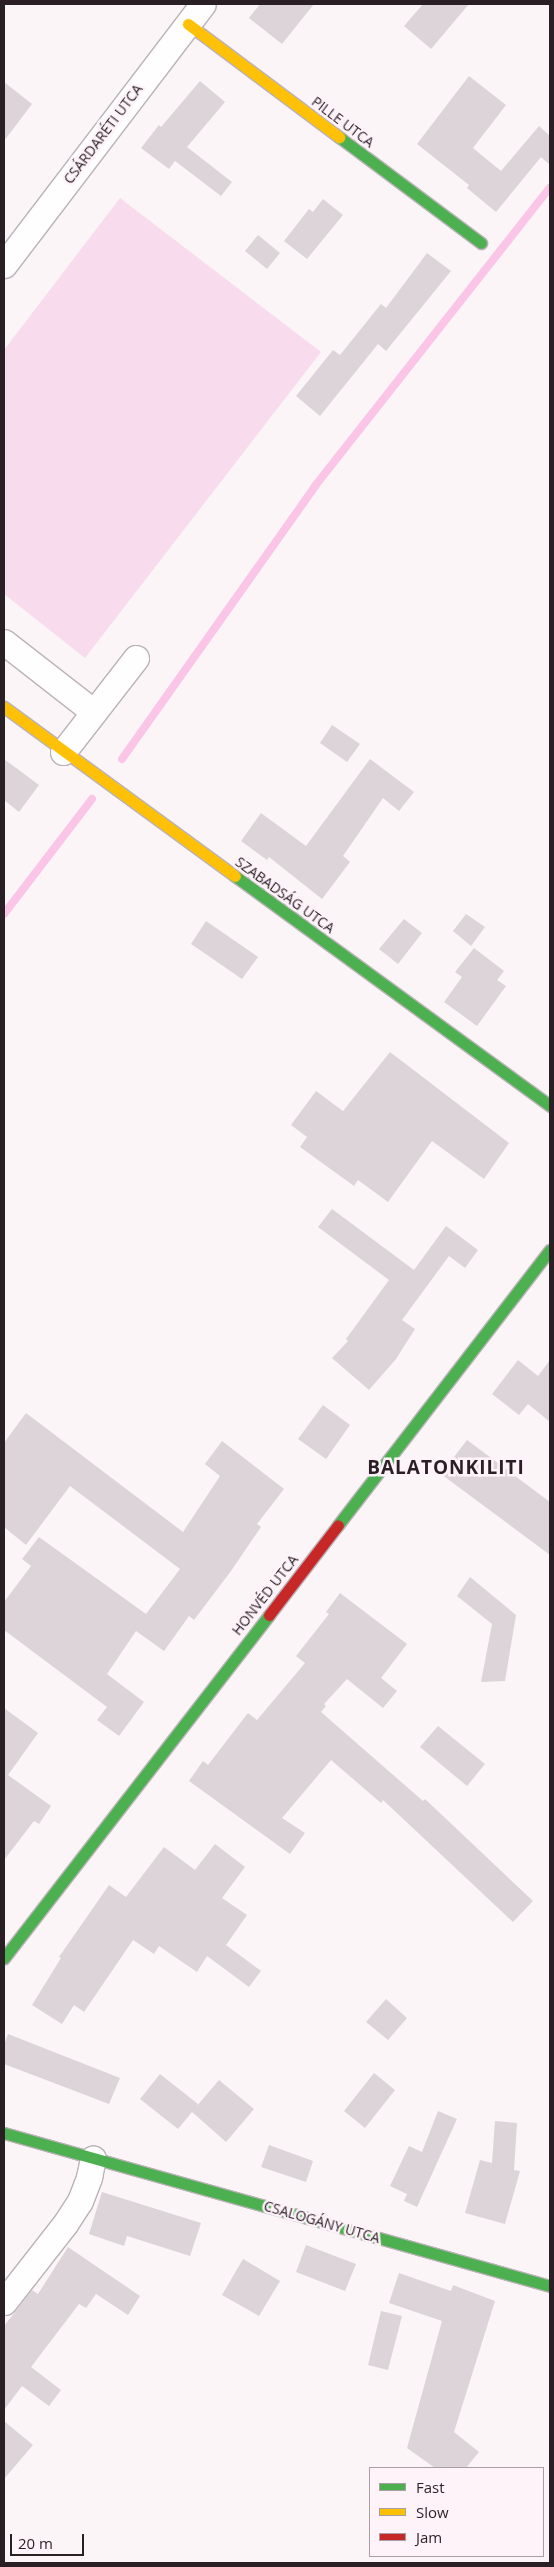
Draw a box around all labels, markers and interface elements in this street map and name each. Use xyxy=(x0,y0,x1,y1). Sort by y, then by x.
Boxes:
street label: CSÁRDARÉTI UTCA xyxy=(60,81,146,187)
street label: PILLE UTCA xyxy=(308,93,378,151)
street label: SZABADSÁG UTCA xyxy=(232,853,338,937)
district label: BALATONKILITI xyxy=(366,1457,526,1479)
street label: HONVÉD UTCA xyxy=(228,1552,302,1638)
street label: CSALOGÁNY UTCA xyxy=(262,2197,382,2247)
legend xyxy=(369,2467,544,2557)
text: Fast xyxy=(416,2477,445,2497)
text: Slow xyxy=(416,2502,449,2522)
scale bar xyxy=(12,2524,86,2556)
text: Jam xyxy=(416,2527,442,2547)
text: 20 m xyxy=(18,2533,53,2553)

